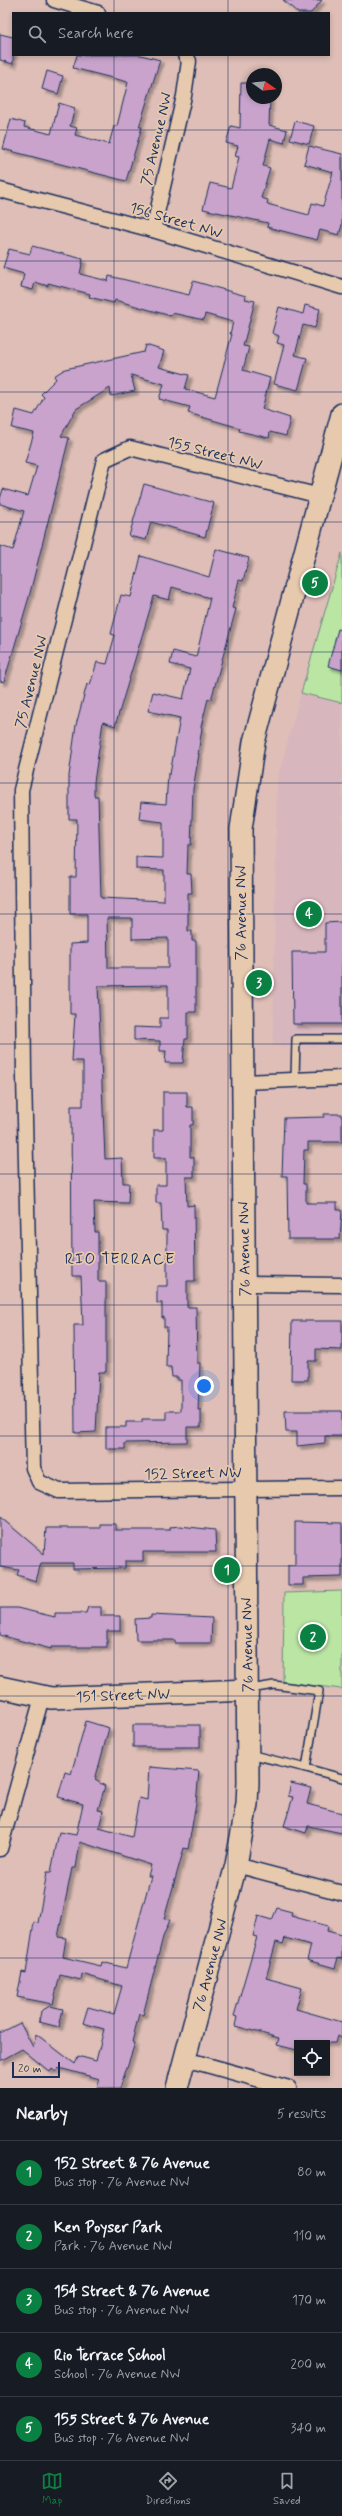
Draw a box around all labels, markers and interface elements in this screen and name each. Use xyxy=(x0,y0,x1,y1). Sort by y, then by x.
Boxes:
search box xyxy=(12,12,330,56)
icon: search xyxy=(26,23,48,45)
text: Search here xyxy=(58,24,134,44)
north arrow xyxy=(246,68,282,104)
street label: 75 Avenue NW xyxy=(137,90,177,188)
street label: 156 Street NW xyxy=(127,198,225,244)
street label: 155 Street NW xyxy=(165,433,265,476)
pin: 5 xyxy=(302,568,328,598)
street label: 75 Avenue NW xyxy=(11,633,53,731)
street label: 76 Avenue NW xyxy=(232,865,252,960)
pin: 4 xyxy=(296,899,322,929)
pin: 3 xyxy=(246,968,272,998)
street label: 76 Avenue NW xyxy=(234,1201,256,1297)
district label: RIO TERRACE xyxy=(65,1249,175,1270)
your location xyxy=(194,1376,214,1396)
street label: 152 Street NW xyxy=(144,1463,242,1485)
pin: 1 xyxy=(214,1555,240,1585)
street label: 76 Avenue NW xyxy=(237,1597,259,1693)
pin: 2 xyxy=(300,1622,326,1652)
street label: 151 Street NW xyxy=(75,1684,171,1708)
street label: 76 Avenue NW xyxy=(189,1916,233,2014)
map controls xyxy=(294,2040,330,2076)
button: locate xyxy=(294,2040,330,2076)
scale bar xyxy=(12,2060,60,2079)
text: 20 m xyxy=(18,2062,41,2076)
text: Nearby xyxy=(16,2103,68,2125)
text: 5 results xyxy=(277,2106,326,2123)
text: 152 Street & 76 Avenue xyxy=(54,2154,210,2174)
text: 1 xyxy=(26,2164,32,2181)
text: 80 m xyxy=(297,2164,326,2181)
text: Bus stop · 76 Avenue NW xyxy=(54,2174,189,2191)
text: Ken Poyser Park xyxy=(54,2218,162,2238)
text: 2 xyxy=(26,2228,32,2245)
text: 110 m xyxy=(293,2228,326,2245)
text: Park · 76 Avenue NW xyxy=(54,2238,172,2255)
text: 154 Street & 76 Avenue xyxy=(54,2282,210,2302)
text: 3 xyxy=(26,2292,32,2309)
text: 170 m xyxy=(292,2292,326,2309)
text: Bus stop · 76 Avenue NW xyxy=(54,2302,189,2319)
text: Rio Terrace School xyxy=(54,2346,166,2366)
text: 4 xyxy=(25,2356,33,2373)
text: 200 m xyxy=(291,2356,326,2373)
text: School · 76 Avenue NW xyxy=(54,2366,180,2383)
text: 155 Street & 76 Avenue xyxy=(54,2410,209,2430)
text: 5 xyxy=(25,2420,33,2437)
text: 340 m xyxy=(291,2420,326,2437)
text: Bus stop · 76 Avenue NW xyxy=(54,2430,189,2447)
tab: Map xyxy=(41,2470,63,2508)
tab: Directions xyxy=(145,2470,191,2508)
tab: Saved xyxy=(273,2470,301,2508)

